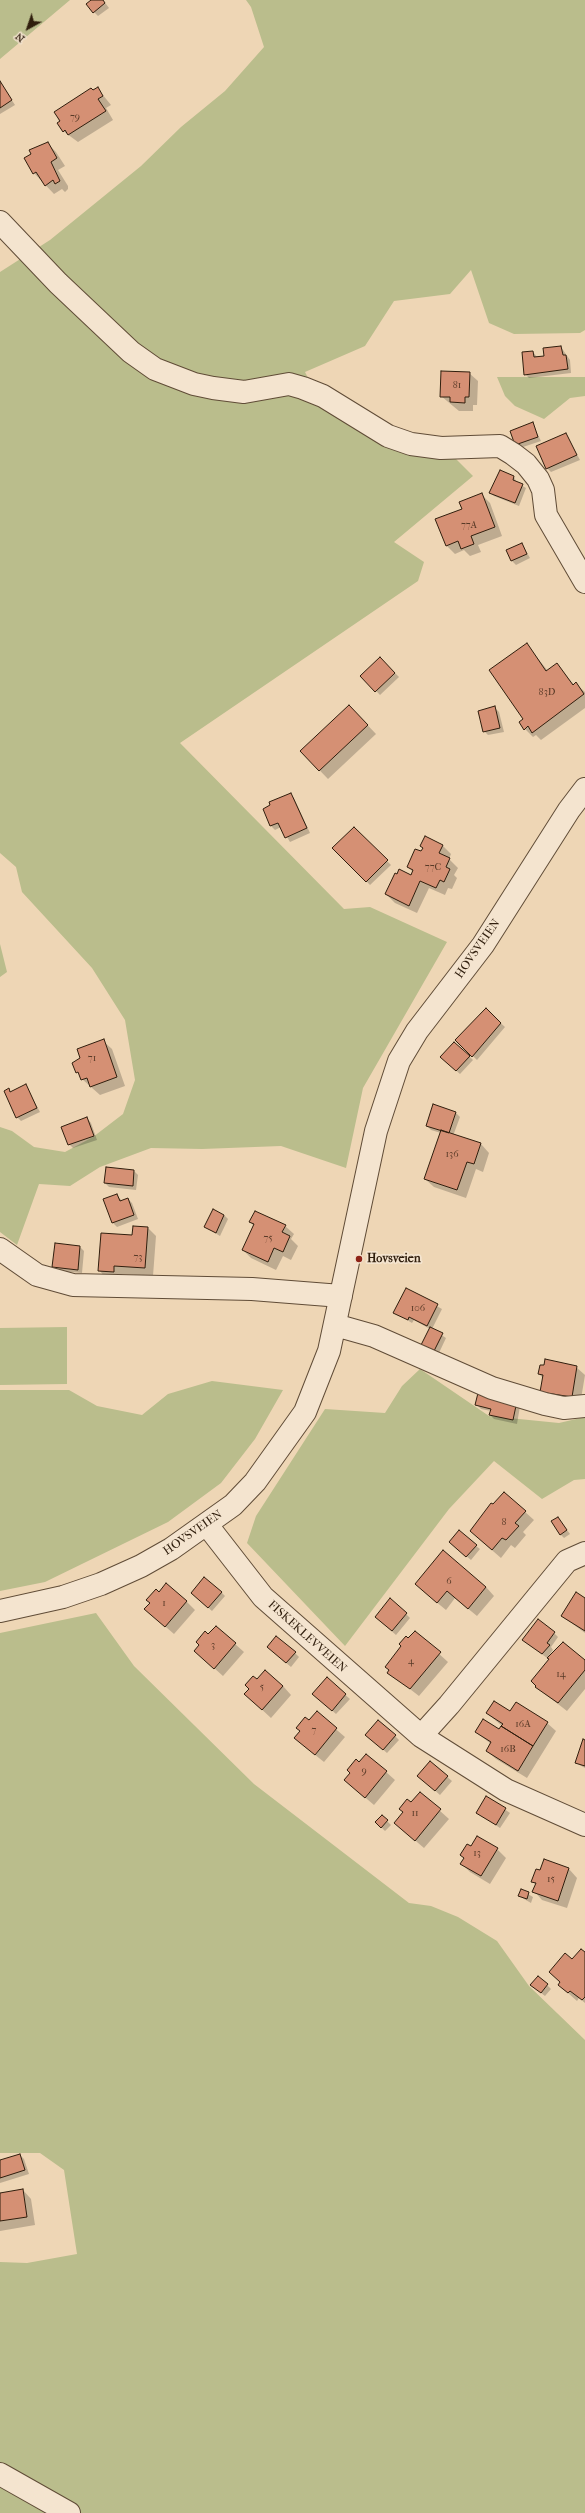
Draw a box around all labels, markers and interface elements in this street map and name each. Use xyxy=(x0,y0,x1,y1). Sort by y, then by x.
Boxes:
north arrow xyxy=(8,8,48,48)
text: N xyxy=(13,30,27,45)
house number: 79 xyxy=(70,112,80,124)
house number: 81 xyxy=(453,380,461,392)
house number: 77A xyxy=(461,520,477,532)
house number: 83D xyxy=(539,687,555,699)
house number: 77C xyxy=(425,862,441,874)
street label: HOVSVEIEN xyxy=(452,917,504,981)
house number: 71 xyxy=(88,1053,96,1065)
house number: 136 xyxy=(445,1149,459,1161)
house number: 75 xyxy=(263,1233,273,1245)
house number: 73 xyxy=(134,1252,142,1264)
place label: Hovsveien xyxy=(367,1252,421,1266)
marker: Hovsveien xyxy=(354,1254,364,1264)
house number: 106 xyxy=(411,1303,425,1315)
street label: HOVSVEIEN xyxy=(161,1507,225,1559)
house number: 8 xyxy=(501,1517,507,1529)
house number: 6 xyxy=(446,1576,452,1588)
house number: 1 xyxy=(162,1598,166,1610)
street label: FISKEKLEVVEIEN xyxy=(265,1598,349,1676)
house number: 3 xyxy=(211,1640,215,1652)
house number: 4 xyxy=(408,1656,414,1668)
house number: 14 xyxy=(556,1669,566,1681)
house number: 5 xyxy=(260,1682,264,1694)
house number: 16A xyxy=(515,1719,531,1731)
house number: 7 xyxy=(312,1725,316,1737)
house number: 16B xyxy=(500,1744,516,1756)
house number: 9 xyxy=(361,1766,367,1778)
house number: 11 xyxy=(411,1808,419,1820)
house number: 13 xyxy=(473,1848,481,1860)
house number: 15 xyxy=(547,1874,555,1886)

